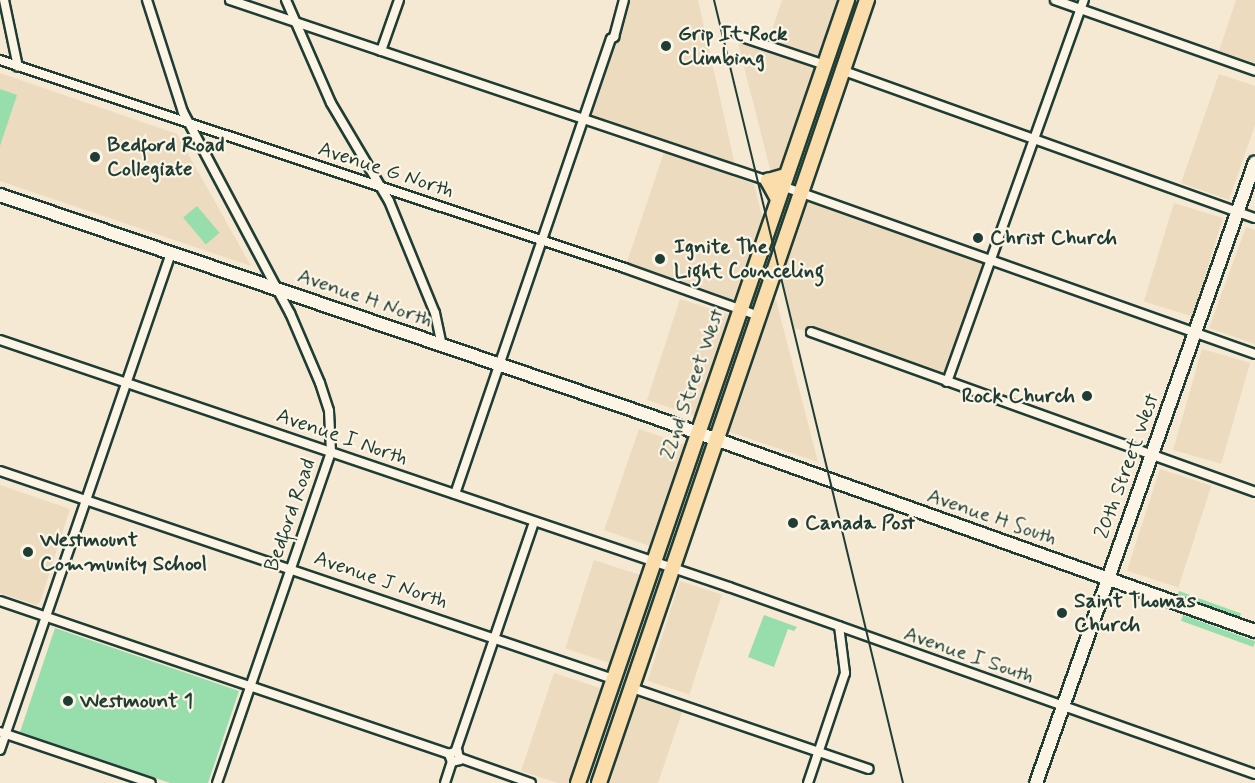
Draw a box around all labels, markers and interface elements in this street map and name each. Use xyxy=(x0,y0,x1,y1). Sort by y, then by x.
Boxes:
place label: Grip It Rock Climbing xyxy=(678,21,789,71)
marker: Grip It Rock Climbing xyxy=(659,39,673,53)
place label: Bedford Road Collegiate xyxy=(107,132,223,182)
street label: Avenue G North xyxy=(316,136,456,204)
marker: Bedford Road Collegiate xyxy=(88,150,102,164)
place label: Christ Church xyxy=(990,225,1117,251)
marker: Christ Church xyxy=(971,231,985,245)
place label: Ignite The Light Counceling xyxy=(674,234,823,284)
marker: Ignite The Light Counceling xyxy=(651,250,669,268)
street label: Avenue H North xyxy=(295,263,435,333)
street label: 22nd Street West xyxy=(655,306,729,462)
place label: Rock Church xyxy=(962,383,1075,409)
marker: Rock Church xyxy=(1080,389,1094,403)
street label: 20th Street West xyxy=(1089,389,1165,543)
street label: Avenue I North xyxy=(273,403,411,471)
street label: Bedford Road xyxy=(259,456,321,574)
street label: Avenue H South xyxy=(923,483,1061,551)
place label: Canada Post xyxy=(805,510,915,536)
marker: Canada Post xyxy=(786,516,800,530)
place label: Westmount Community School xyxy=(40,527,207,577)
marker: Westmount Community School xyxy=(21,545,35,559)
street label: Avenue J North xyxy=(312,546,450,614)
place label: Saint Thomas Church xyxy=(1074,588,1196,638)
marker: Saint Thomas Church xyxy=(1055,606,1069,620)
street label: Avenue I South xyxy=(902,621,1036,689)
place label: Westmount 1 xyxy=(80,688,193,714)
marker: Westmount 1 xyxy=(61,694,75,708)

